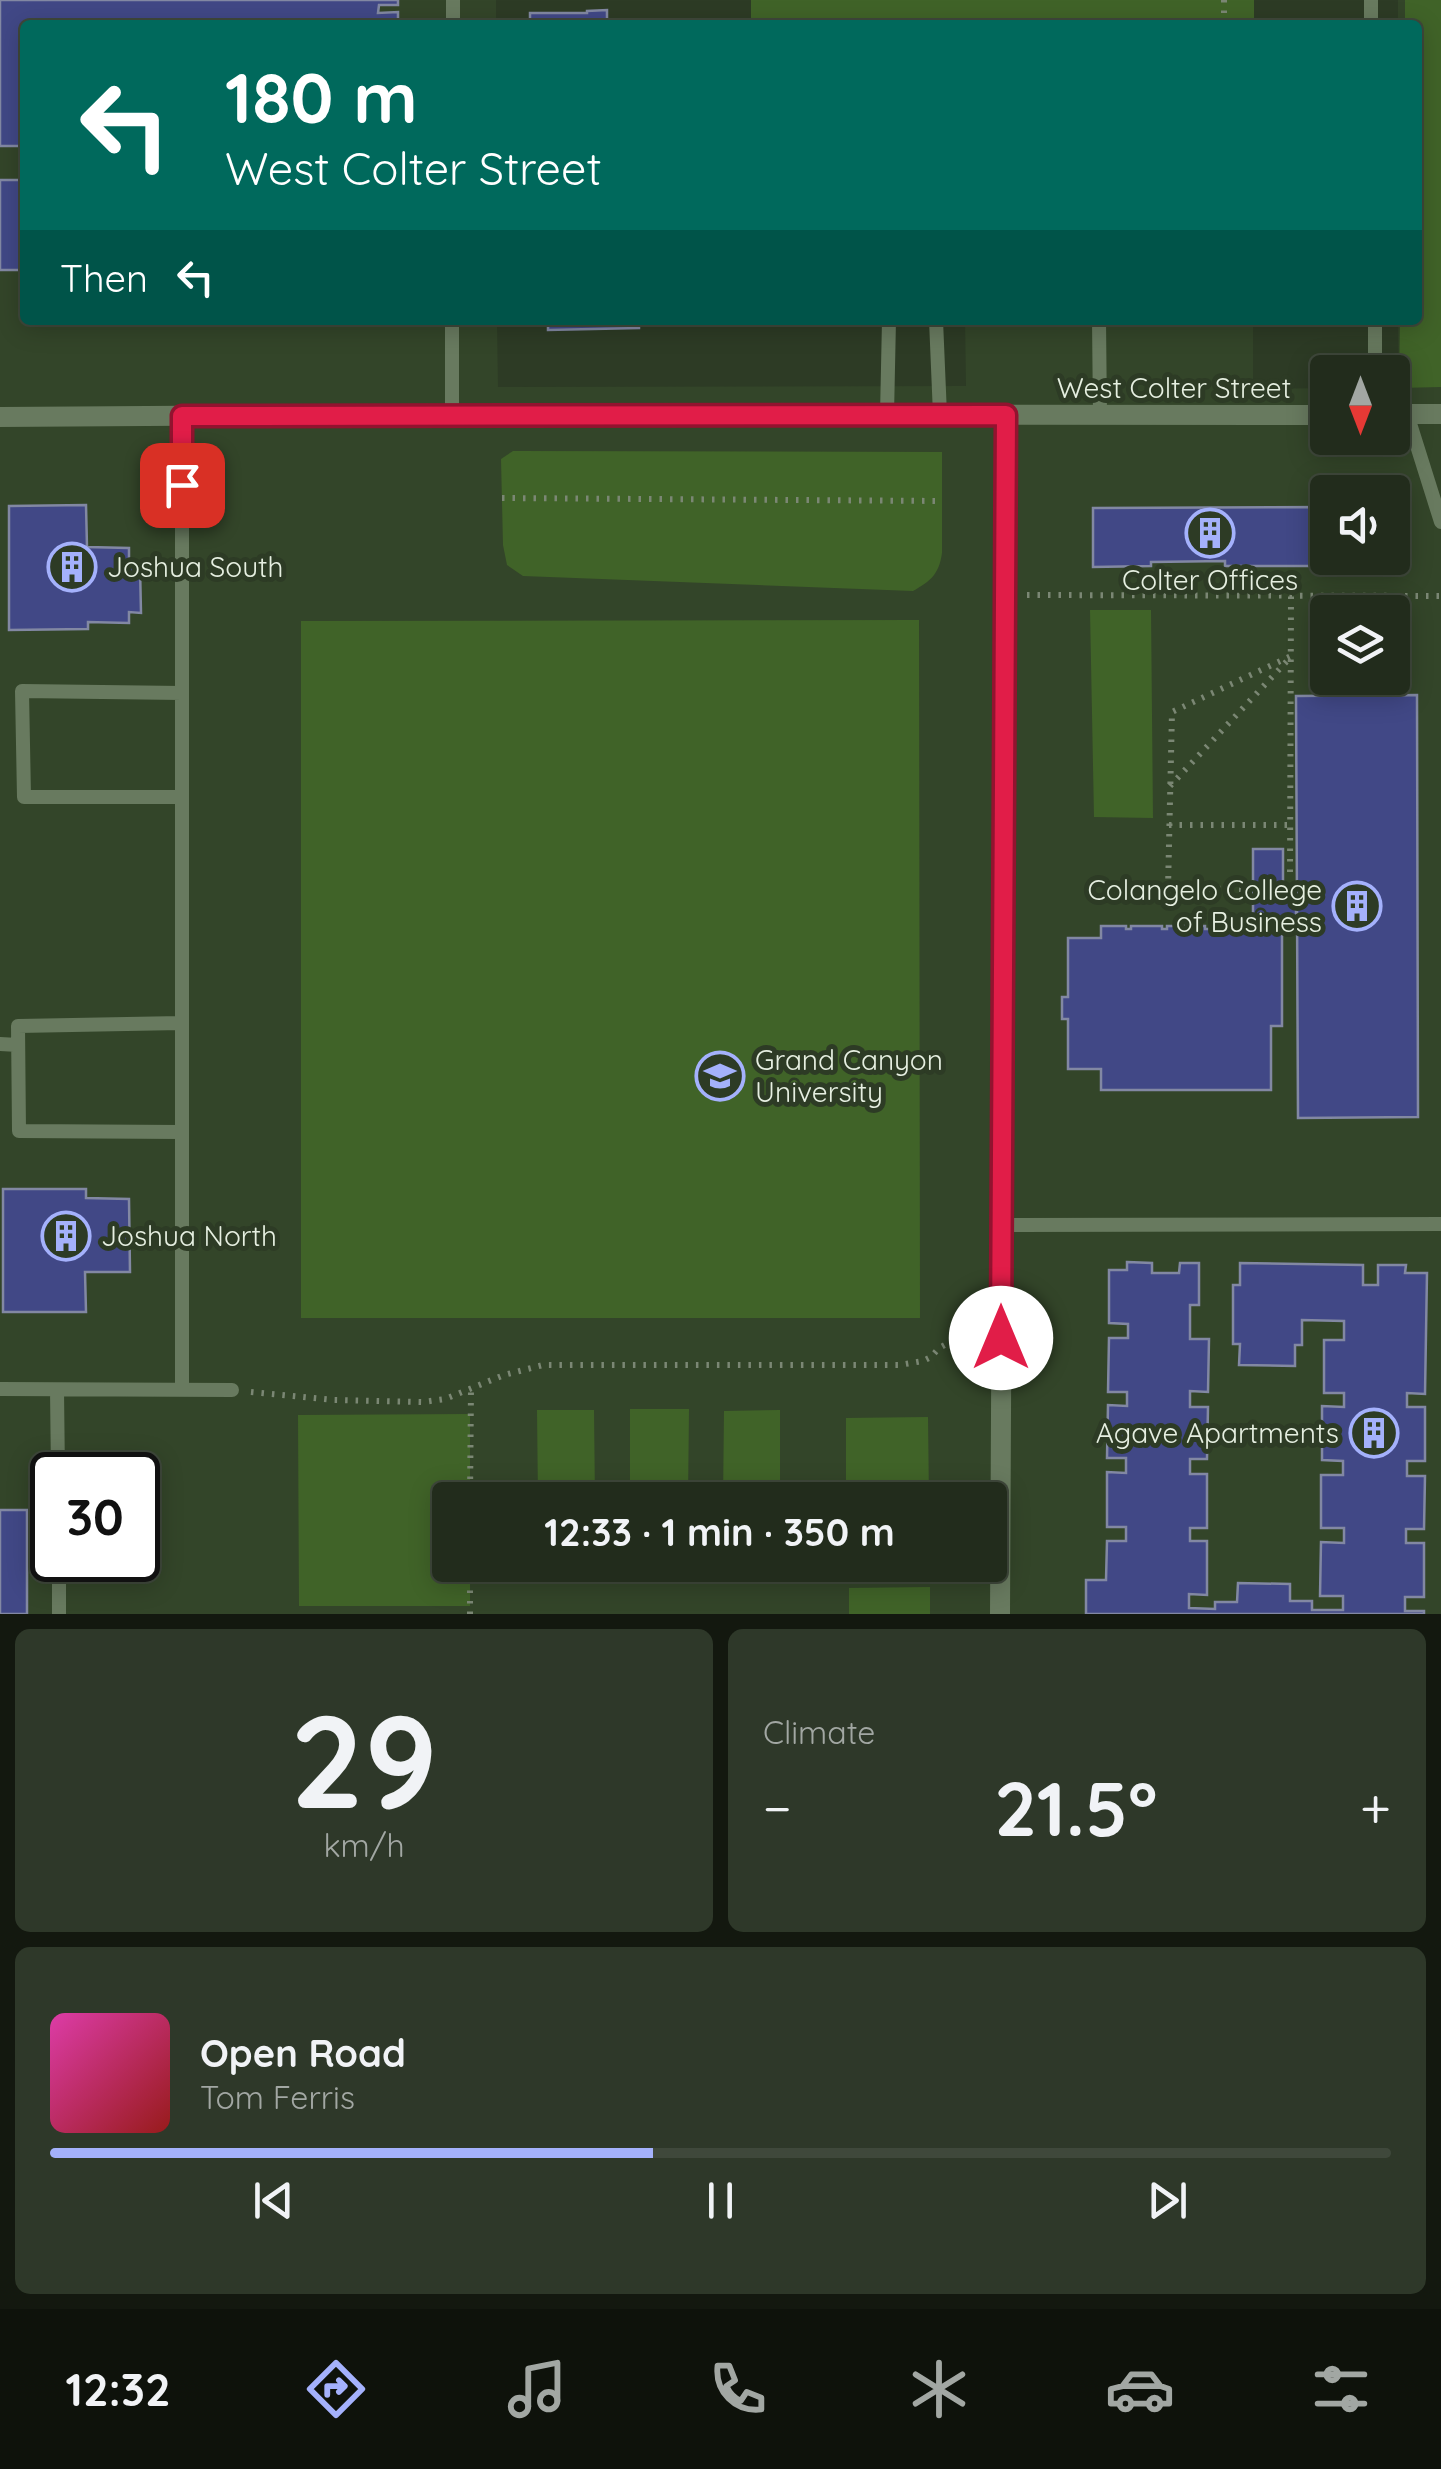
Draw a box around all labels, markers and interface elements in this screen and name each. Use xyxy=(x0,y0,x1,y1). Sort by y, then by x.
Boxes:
text: 180 m xyxy=(225,53,418,141)
icon: left xyxy=(60,60,190,190)
text: West Colter Street xyxy=(225,140,602,196)
icon: left xyxy=(168,250,223,305)
text: Then xyxy=(60,254,148,302)
north arrow xyxy=(1310,355,1410,455)
map controls xyxy=(1310,355,1410,695)
street label: West Colter Street xyxy=(1057,370,1291,405)
pin xyxy=(140,443,225,528)
icon: arrive xyxy=(155,458,210,513)
button: sound xyxy=(1310,475,1410,575)
building icon: Colter Offices xyxy=(1184,507,1236,559)
building icon: Joshua South xyxy=(46,541,98,593)
place label: Joshua South xyxy=(107,549,284,584)
place label: Colter Offices xyxy=(1122,562,1298,597)
button: layers xyxy=(1310,595,1410,695)
place label: Colangelo College of Business xyxy=(1088,872,1322,939)
building icon: Colangelo College of Business xyxy=(1331,880,1383,932)
place label: Grand Canyon University xyxy=(755,1042,943,1109)
school or university icon: Grand Canyon University xyxy=(694,1050,746,1102)
building icon: Joshua North xyxy=(40,1210,92,1262)
place label: Joshua North xyxy=(101,1218,277,1253)
position arrow xyxy=(949,1286,1053,1390)
building icon: Agave Apartments xyxy=(1348,1407,1400,1459)
place label: Agave Apartments xyxy=(1096,1415,1339,1450)
speed limit sign: 30 xyxy=(30,1452,160,1582)
text: 12:33 · 1 min · 350 m xyxy=(544,1508,895,1556)
text: 29 xyxy=(290,1678,438,1841)
text: Climate xyxy=(763,1712,875,1752)
text: 21.5° xyxy=(994,1761,1157,1855)
text: − xyxy=(763,1773,792,1842)
text: + xyxy=(1360,1773,1391,1842)
text: km/h xyxy=(323,1825,405,1865)
text: Open Road xyxy=(200,2029,406,2077)
text: Tom Ferris xyxy=(200,2077,355,2117)
icon: previous xyxy=(246,2173,301,2228)
icon: pause xyxy=(693,2173,748,2228)
icon: next xyxy=(1140,2173,1195,2228)
icon: directions xyxy=(301,2354,371,2424)
icon: music xyxy=(502,2354,572,2424)
icon: phone xyxy=(703,2354,773,2424)
icon: climate xyxy=(904,2354,974,2424)
icon: car xyxy=(1105,2354,1175,2424)
icon: filters xyxy=(1306,2354,1376,2424)
text: 12:32 xyxy=(65,2361,171,2417)

